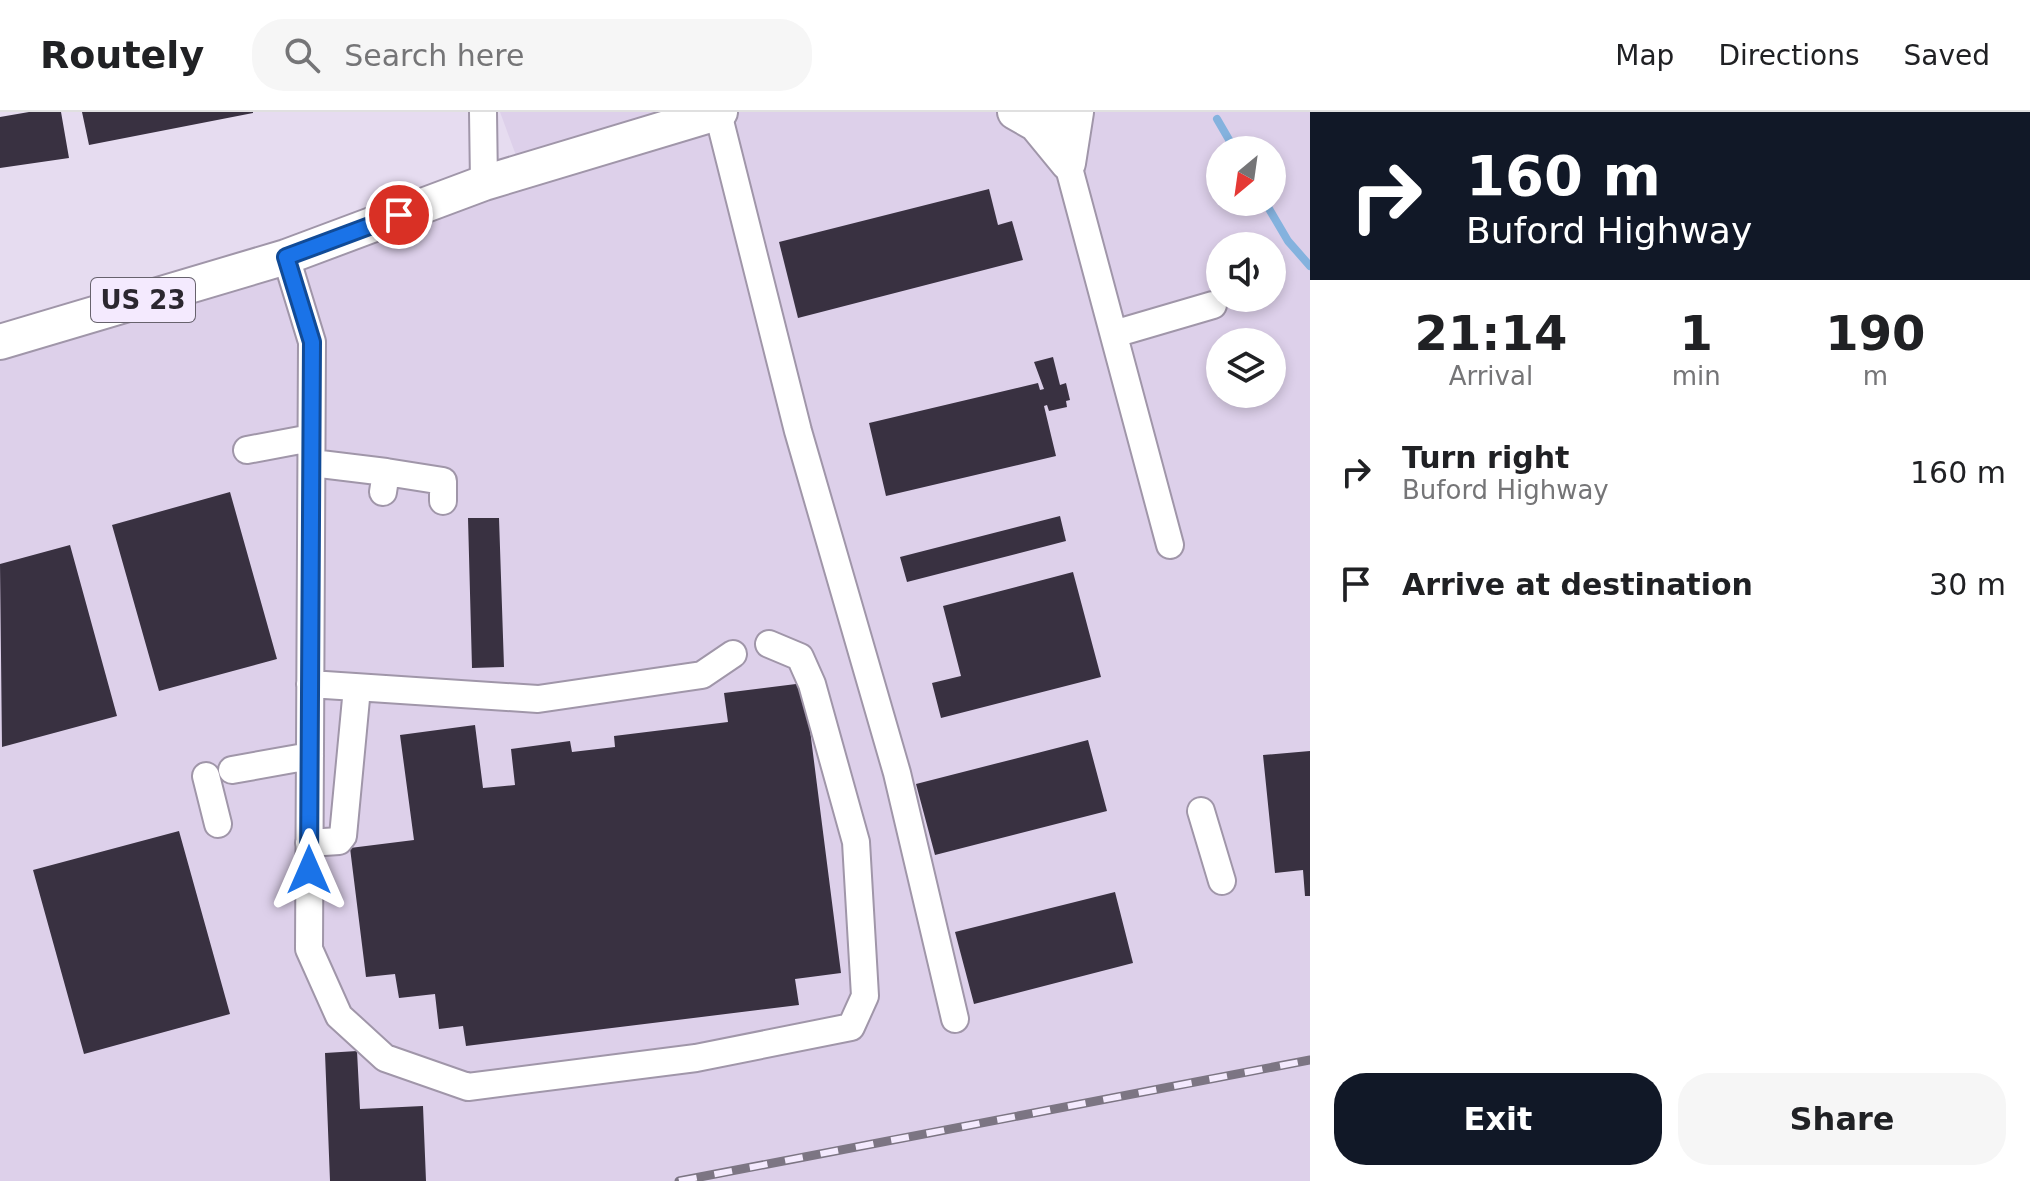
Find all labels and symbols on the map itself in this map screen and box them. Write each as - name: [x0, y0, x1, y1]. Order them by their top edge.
- north arrow: [1206, 136, 1286, 216]
- pin: [365, 181, 433, 249]
- road number: US 23: [91, 278, 195, 322]
- position arrow: [267, 828, 351, 912]

